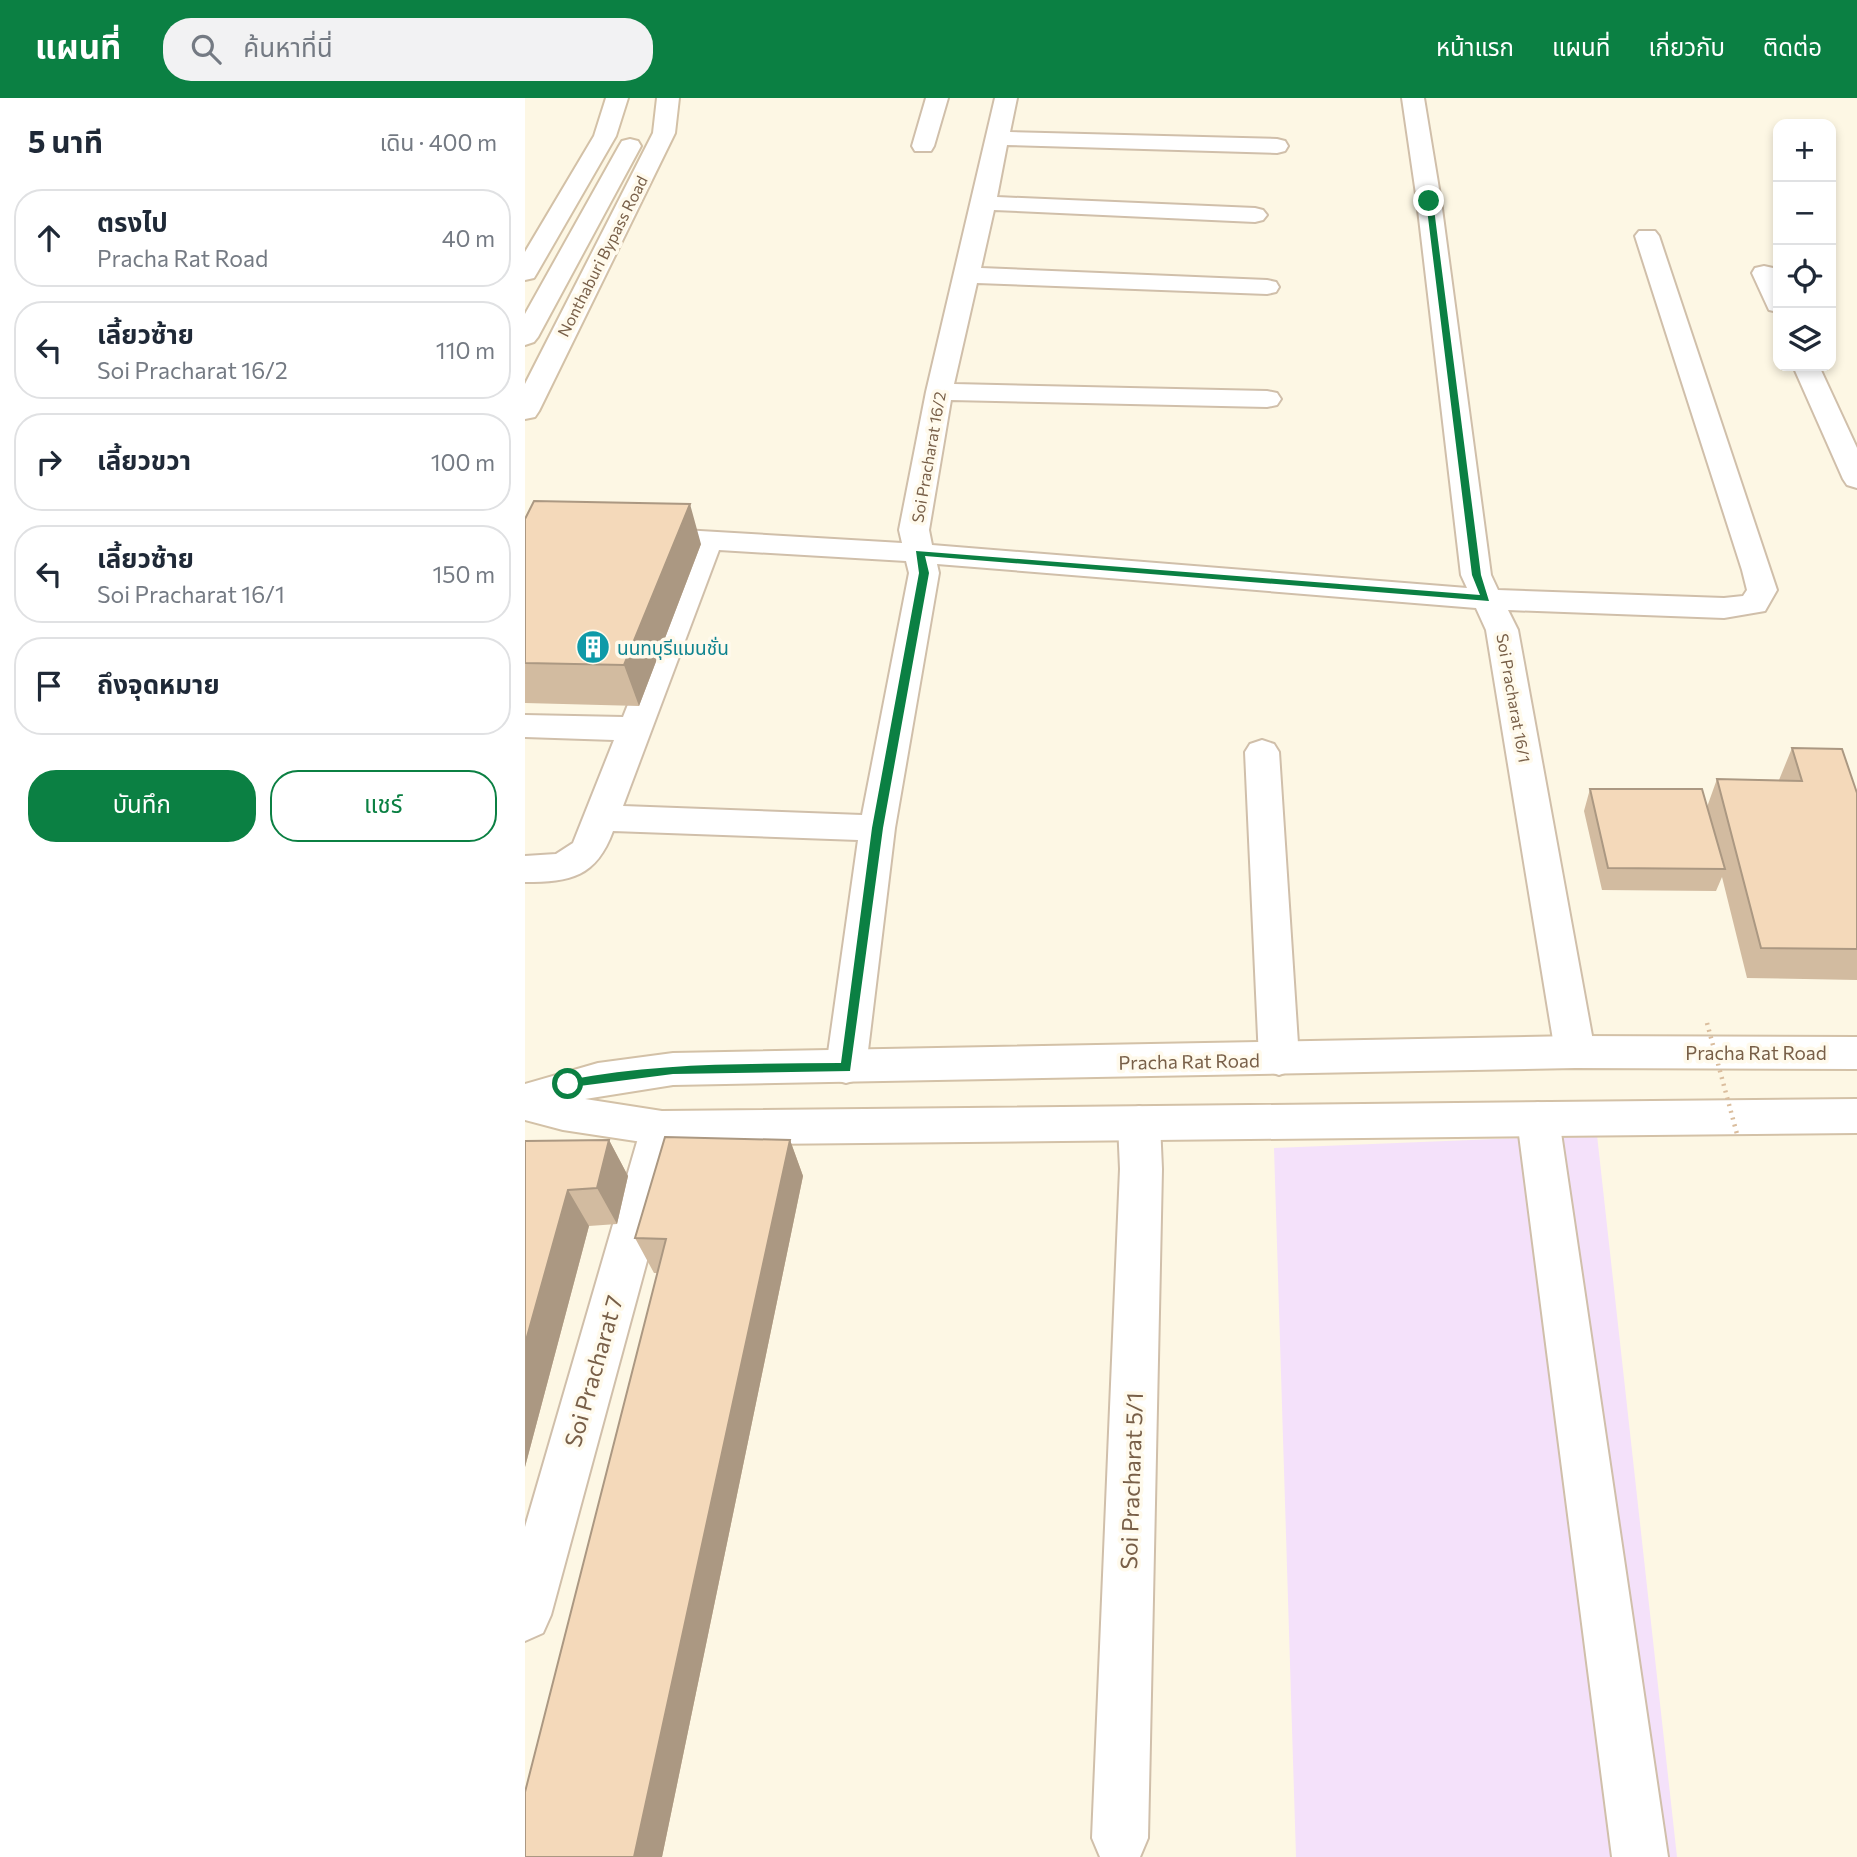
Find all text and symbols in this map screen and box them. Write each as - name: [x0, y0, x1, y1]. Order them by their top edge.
- search box: [163, 18, 653, 81]
- text: แผนที่: [35, 25, 121, 66]
- icon: search: [187, 30, 225, 68]
- text: ค้นหาที่นี่: [243, 31, 333, 62]
- text: หน้าแรก: [1436, 32, 1514, 61]
- text: แผนที่: [1552, 32, 1610, 61]
- text: เกี่ยวกับ: [1648, 32, 1725, 61]
- text: ติดต่อ: [1763, 32, 1822, 61]
- map controls: [1773, 119, 1836, 371]
- button: +: [1773, 119, 1836, 182]
- text: 5 นาที: [28, 122, 103, 159]
- text: เดิน · 400 m: [380, 128, 497, 156]
- street label: Nonthaburi Bypass Road: [553, 172, 651, 340]
- button: −: [1773, 182, 1836, 245]
- route end: [1413, 185, 1444, 216]
- text: ตรงไป: [97, 206, 168, 237]
- icon: ahead: [30, 219, 68, 257]
- text: 40 m: [442, 224, 495, 252]
- text: Pracha Rat Road: [97, 244, 268, 272]
- button: locate: [1773, 245, 1836, 308]
- button: layers: [1773, 308, 1836, 371]
- text: เลี้ยวซ้าย: [97, 318, 194, 349]
- icon: left: [30, 331, 68, 369]
- text: 110 m: [436, 336, 495, 364]
- text: Soi Pracharat 16/2: [97, 356, 288, 384]
- street label: Soi Pracharat 16/2: [907, 390, 949, 524]
- icon: right: [30, 443, 68, 481]
- text: เลี้ยวขวา: [97, 444, 191, 475]
- text: 100 m: [431, 448, 495, 476]
- text: เลี้ยวซ้าย: [97, 542, 194, 573]
- icon: left: [30, 555, 68, 593]
- text: 150 m: [432, 560, 495, 588]
- text: Soi Pracharat 16/1: [97, 580, 285, 608]
- building icon: นนทบุรีแมนชั่น: [574, 628, 612, 666]
- street label: Soi Pracharat 16/1: [1493, 632, 1535, 764]
- place label: นนทบุรีแมนชั่น: [617, 636, 729, 660]
- icon: arrive: [30, 667, 68, 705]
- text: ถึงจุดหมาย: [97, 668, 220, 699]
- button: บันทึก: [28, 770, 256, 842]
- button: แชร์: [270, 770, 497, 842]
- street label: Pracha Rat Road: [1685, 1041, 1827, 1064]
- street label: Pracha Rat Road: [1118, 1048, 1260, 1074]
- route start: [552, 1068, 583, 1099]
- street label: Soi Pracharat 7: [558, 1292, 628, 1450]
- street label: Soi Pracharat 5/1: [1114, 1392, 1148, 1570]

